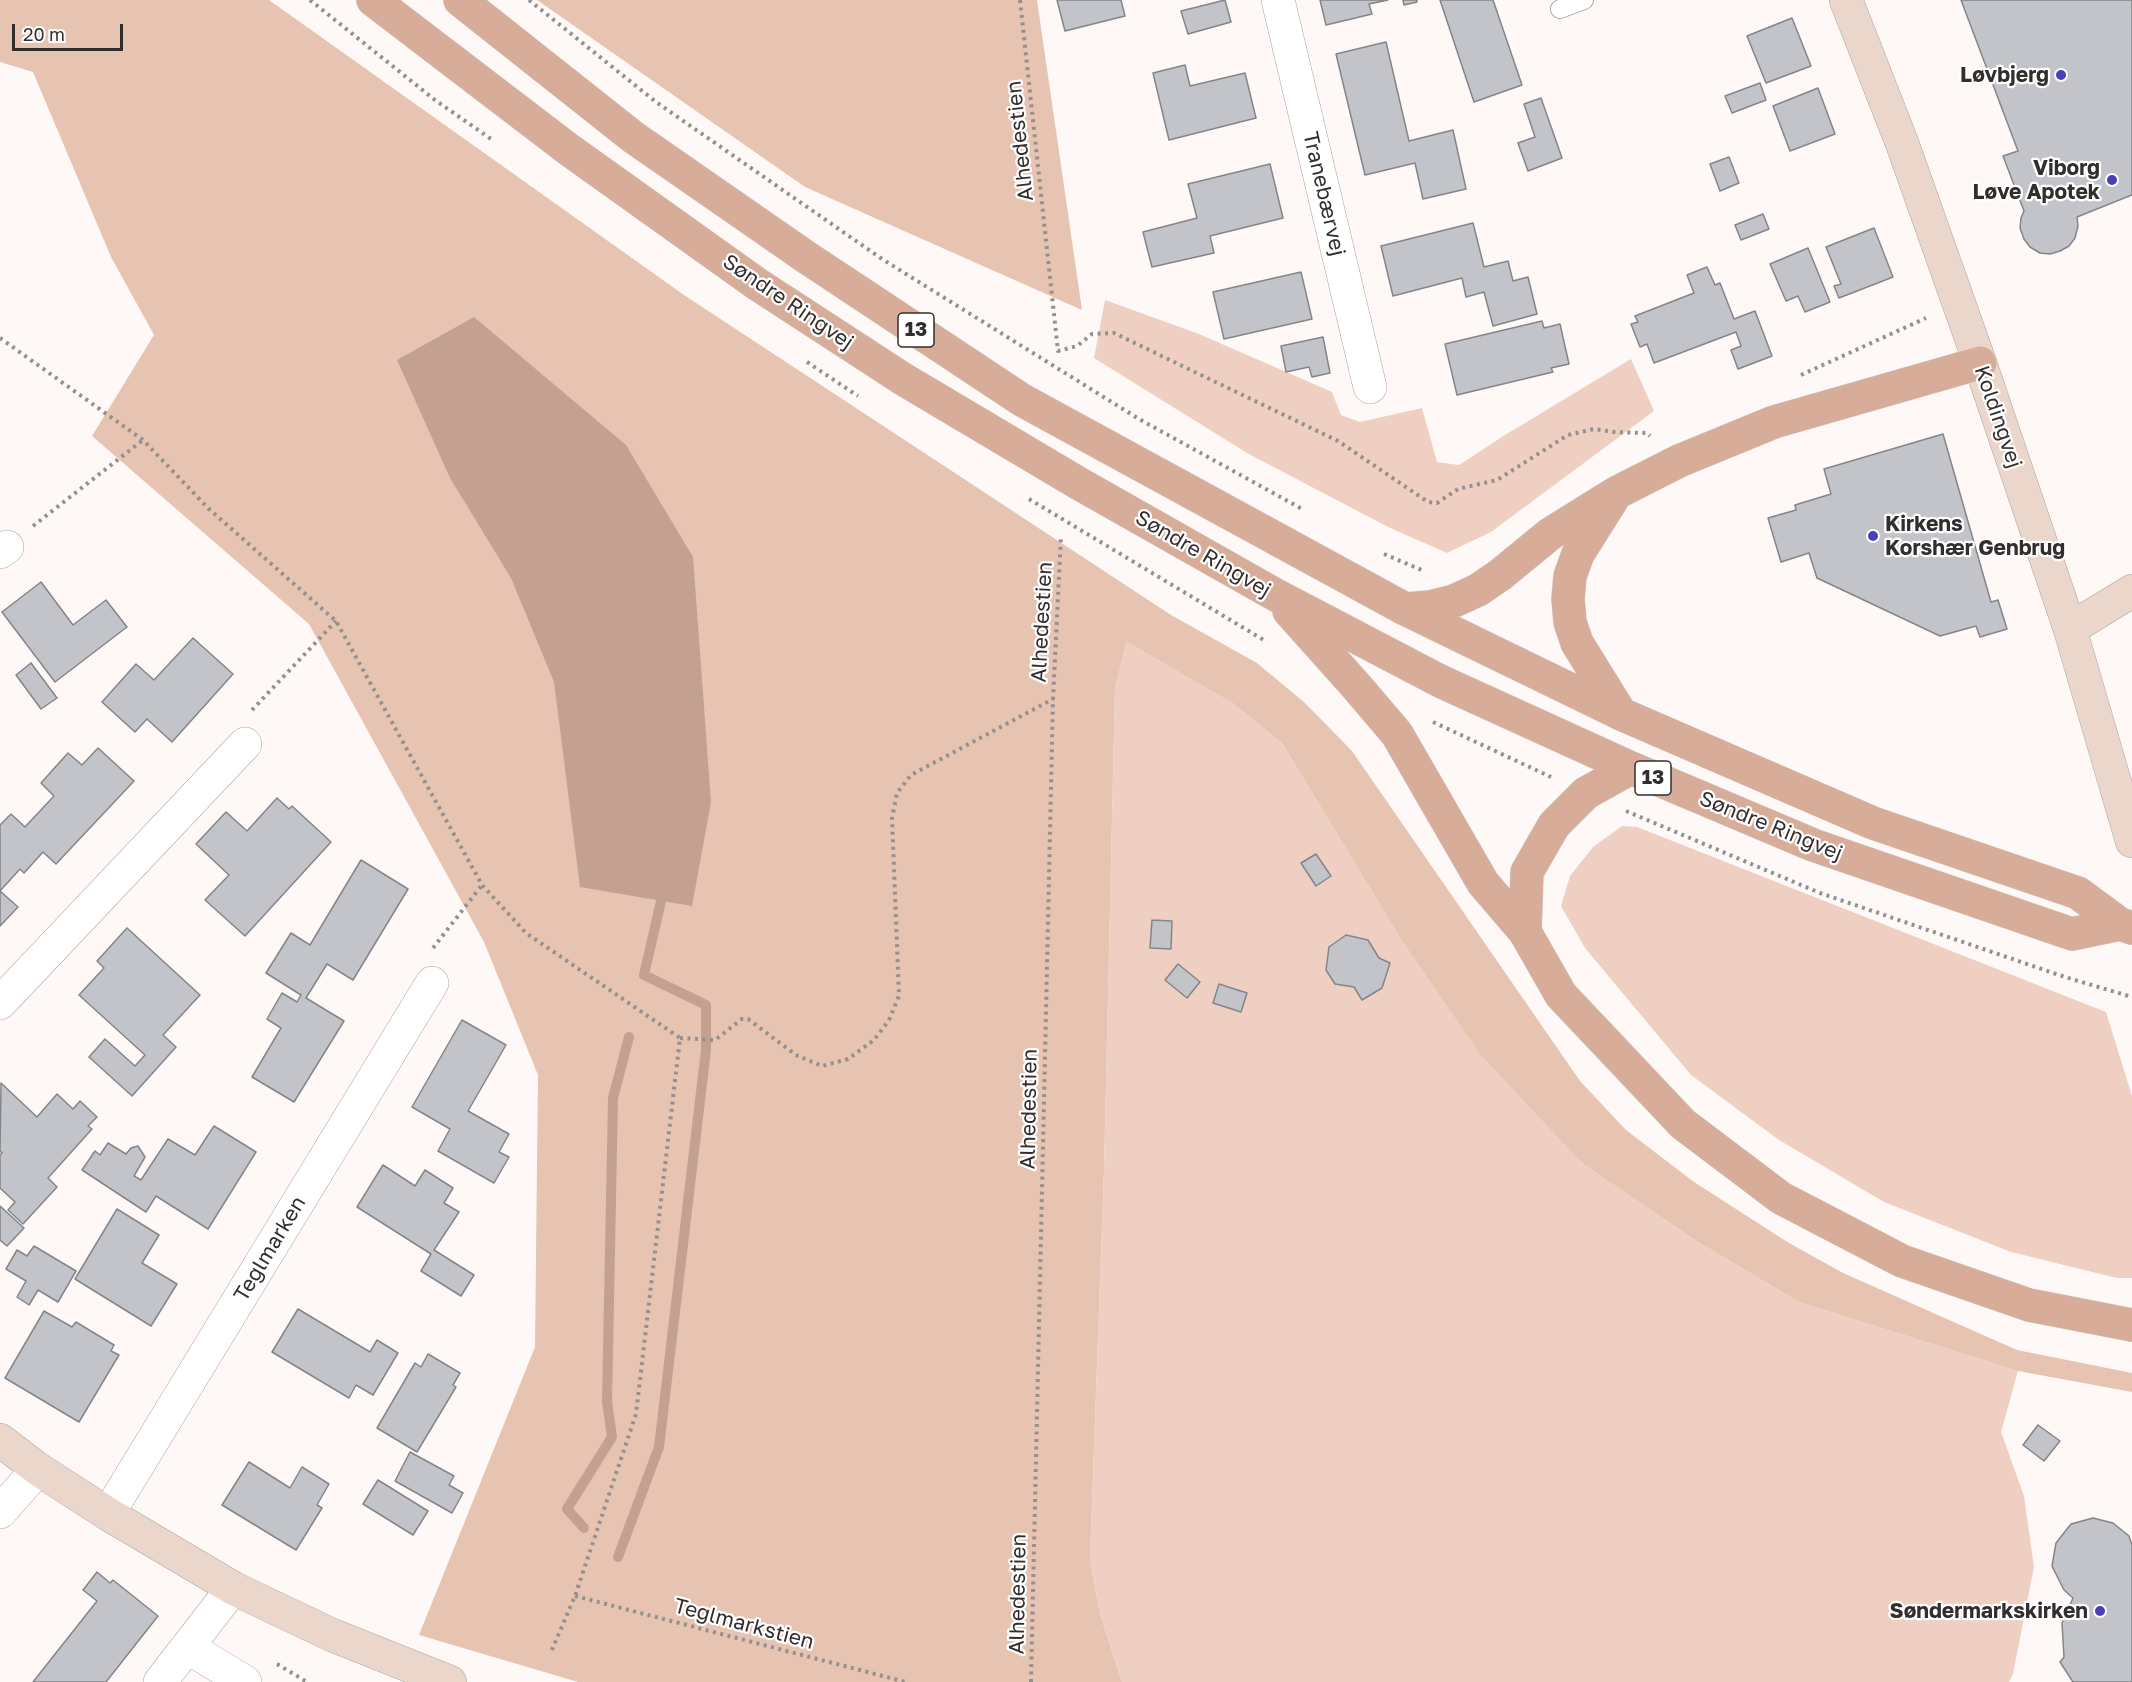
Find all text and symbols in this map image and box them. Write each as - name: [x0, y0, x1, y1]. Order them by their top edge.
- scale bar: [15, 12, 126, 50]
- text: 20 m: [23, 23, 65, 45]
- place label: Løvbjerg: [1960, 62, 2049, 88]
- marker: Løvbjerg: [2054, 68, 2068, 82]
- street label: Alhedestien: [1001, 80, 1039, 202]
- street label: Tranebærvej: [1297, 129, 1351, 259]
- place label: Viborg Løve Apotek: [1972, 155, 2100, 205]
- marker: Viborg Løve Apotek: [2105, 173, 2119, 187]
- street label: Søndre Ringvej: [718, 249, 858, 355]
- road number: 13: [898, 313, 934, 347]
- street label: Koldingvej: [1969, 362, 2027, 472]
- street label: Søndre Ringvej: [1131, 505, 1275, 603]
- place label: Kirkens Korshær Genbrug: [1885, 511, 2065, 561]
- marker: Kirkens Korshær Genbrug: [1866, 529, 1880, 543]
- street label: Alhedestien: [1026, 561, 1058, 683]
- road number: 13: [1635, 761, 1671, 795]
- street label: Søndre Ringvej: [1696, 786, 1846, 866]
- street label: Alhedestien: [1015, 1048, 1043, 1170]
- street label: Teglmarken: [229, 1192, 311, 1306]
- street label: Alhedestien: [1004, 1533, 1032, 1655]
- street label: Teglmarkstien: [671, 1593, 817, 1655]
- place label: Søndermarkskirken: [1890, 1598, 2088, 1624]
- marker: Søndermarkskirken: [2093, 1604, 2107, 1618]

